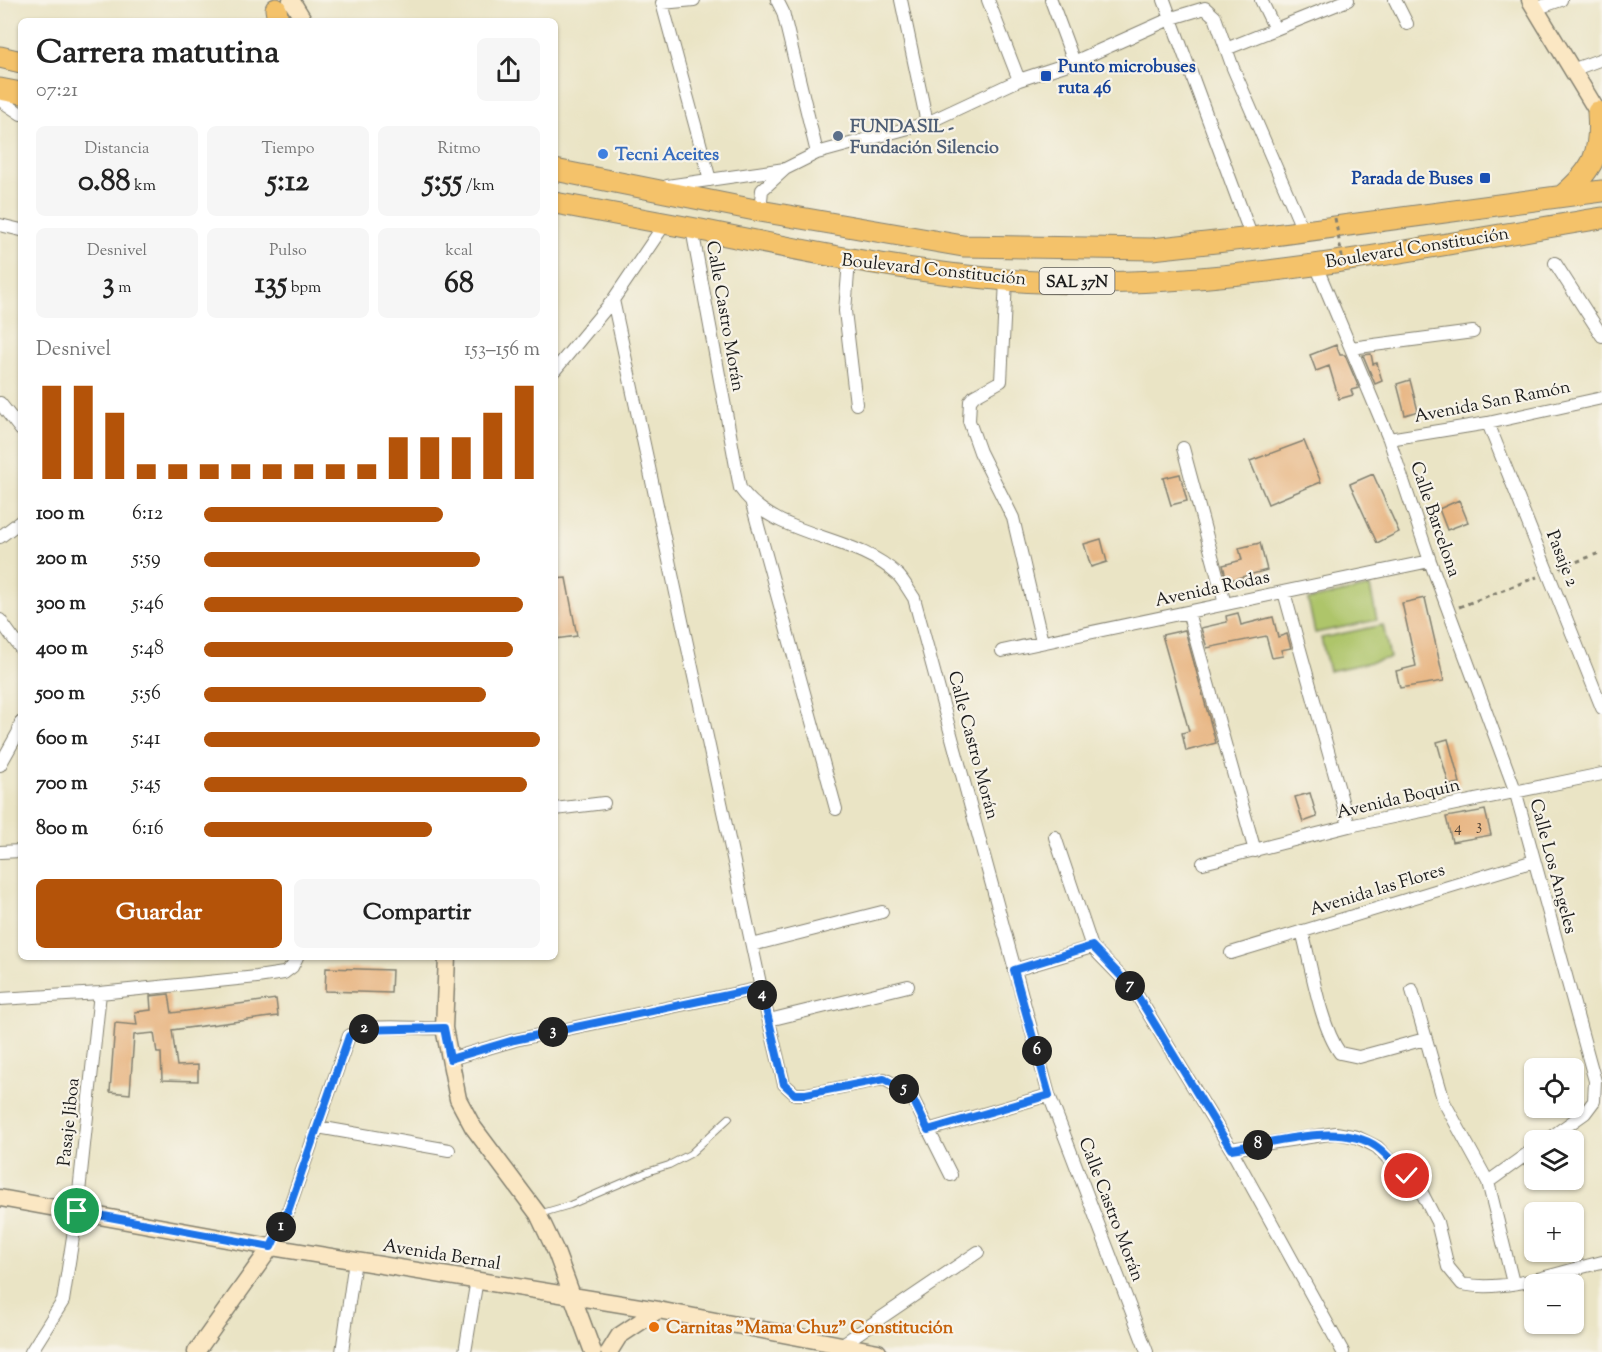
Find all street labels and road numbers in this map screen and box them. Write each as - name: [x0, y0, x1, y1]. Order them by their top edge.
- street label: Boulevard Constitución: [1324, 222, 1511, 276]
- street label: Calle Castro Morán: [698, 239, 750, 394]
- street label: Boulevard Constitución: [840, 248, 1028, 294]
- road number: SAL 37N: [1040, 268, 1114, 294]
- street label: Avenida San Ramón: [1412, 375, 1573, 431]
- street label: Calle Barcelona: [1402, 458, 1466, 581]
- street label: Pasaje 2: [1538, 527, 1584, 592]
- street label: Avenida Rodas: [1153, 565, 1272, 615]
- street label: Calle Castro Morán: [940, 668, 1004, 823]
- street label: Avenida Boquin: [1334, 773, 1463, 827]
- street label: Calle Los Angeles: [1522, 796, 1583, 937]
- street label: Avenida las Flores: [1307, 858, 1448, 924]
- street label: Pasaje Jiboa: [52, 1077, 88, 1168]
- street label: Calle Castro Morán: [1071, 1134, 1150, 1286]
- street label: Avenida Bernal: [381, 1234, 503, 1278]

